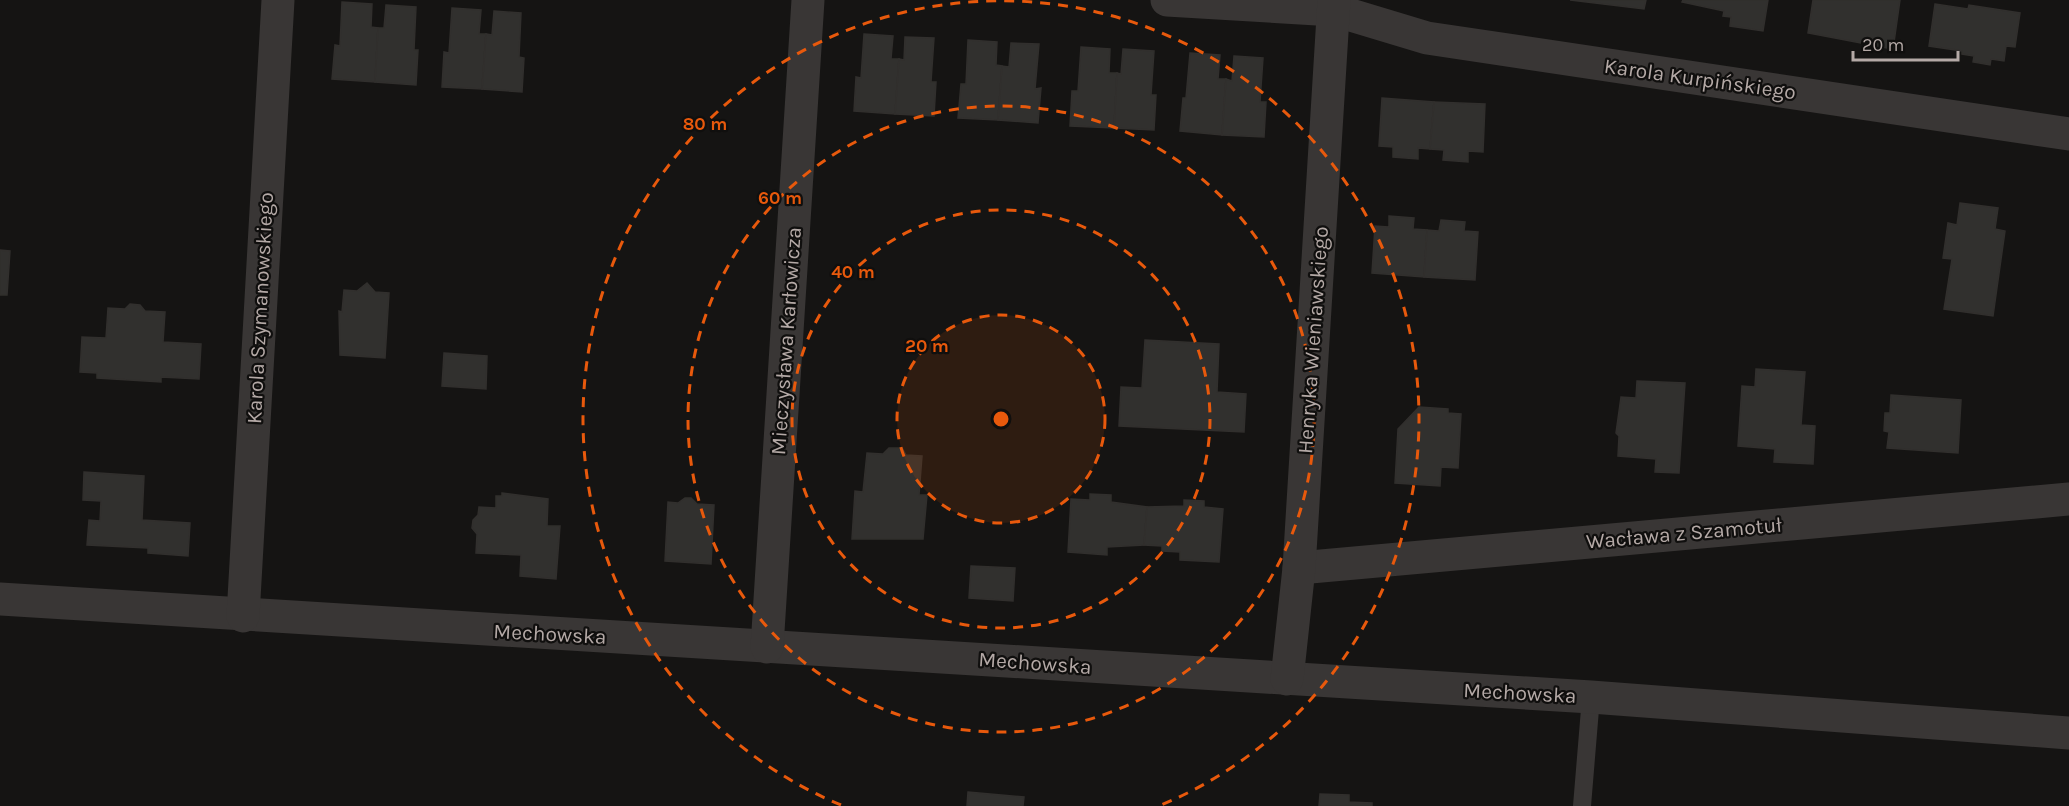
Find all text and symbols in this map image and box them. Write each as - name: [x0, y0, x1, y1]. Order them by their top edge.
- scale bar: [1853, 24, 1958, 62]
- text: 20 m: [1862, 34, 1904, 56]
- street label: Karola Kurpińskiego: [1603, 54, 1797, 104]
- text: 80 m: [683, 113, 727, 135]
- text: 60 m: [758, 187, 802, 209]
- street label: Karola Szymanowskiego: [242, 191, 278, 425]
- street label: Henryka Wieniawskiego: [1293, 225, 1333, 455]
- street label: Mieczysława Karłowicza: [766, 226, 806, 456]
- text: 40 m: [831, 261, 875, 283]
- text: 20 m: [905, 335, 949, 357]
- centre of rings: [991, 409, 1011, 429]
- street label: Wacława z Szamotuł: [1585, 512, 1783, 554]
- street label: Mechowska: [493, 619, 607, 649]
- street label: Mechowska: [978, 647, 1092, 679]
- street label: Mechowska: [1463, 678, 1577, 708]

